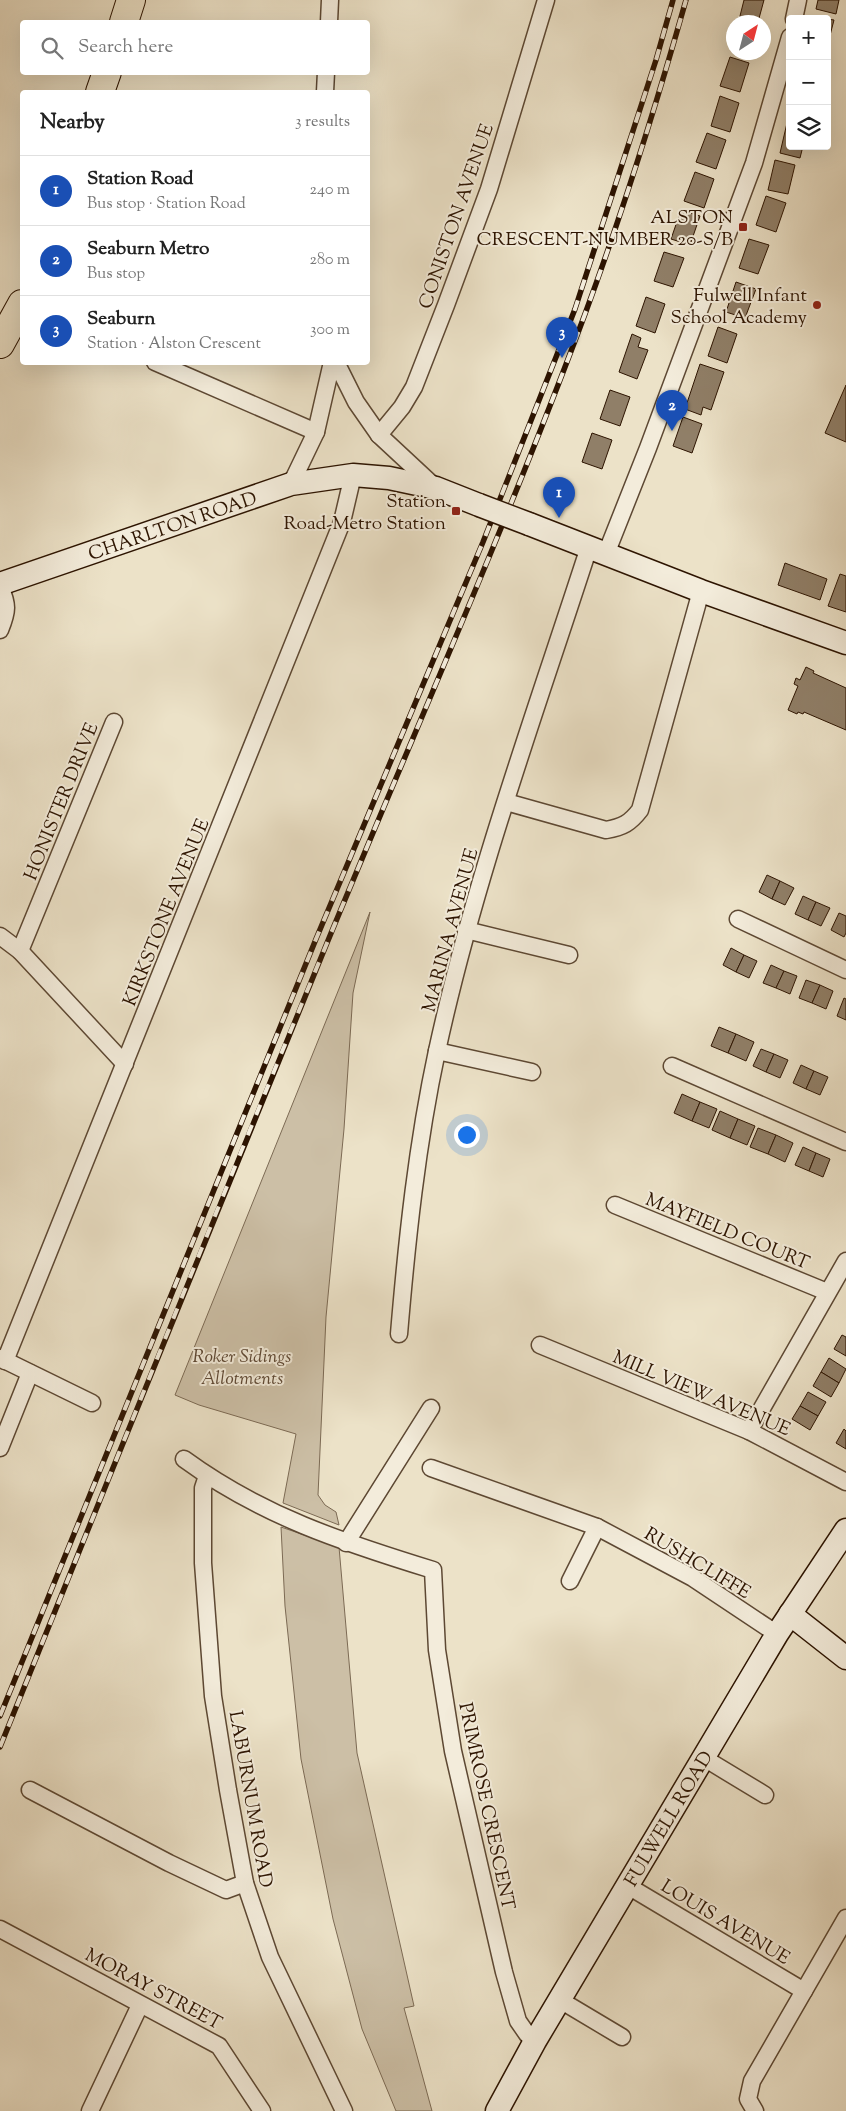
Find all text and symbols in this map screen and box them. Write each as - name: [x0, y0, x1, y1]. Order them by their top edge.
- north arrow: [726, 15, 771, 60]
- map controls: [786, 15, 831, 150]
- button: +: [786, 15, 831, 60]
- search box: [20, 20, 370, 75]
- icon: search: [38, 34, 66, 62]
- text: Search here: [78, 34, 173, 61]
- button: −: [786, 60, 831, 105]
- button: layers: [786, 105, 831, 150]
- text: Nearby: [40, 108, 105, 138]
- text: 3 results: [295, 111, 350, 134]
- street label: CONISTON AVENUE: [413, 120, 502, 313]
- text: Station Road: [87, 166, 194, 193]
- text: 1: [53, 179, 59, 202]
- text: 240 m: [309, 179, 350, 202]
- text: Bus stop · Station Road: [87, 193, 246, 216]
- place label: ALSTON CRESCENT-NUMBER 20-S/B: [476, 205, 733, 254]
- marker: ALSTON CRESCENT-NUMBER 20-S/B: [737, 221, 749, 233]
- text: Seaburn Metro: [87, 236, 209, 263]
- text: 2: [52, 249, 60, 272]
- text: 280 m: [309, 249, 350, 272]
- text: Bus stop: [87, 263, 145, 286]
- place label: Fulwell Infant School Academy: [671, 283, 808, 332]
- marker: Fulwell Infant School Academy: [811, 299, 823, 311]
- text: Seaburn: [87, 306, 155, 333]
- pin: 3: [546, 317, 578, 358]
- text: 3: [53, 319, 59, 342]
- text: 300 m: [310, 319, 350, 342]
- text: Station · Alston Crescent: [87, 333, 261, 356]
- pin: 2: [656, 390, 688, 431]
- pin: 1: [543, 477, 575, 518]
- street label: CHARLTON ROAD: [85, 486, 261, 569]
- place label: Station Road-Metro Station: [283, 489, 446, 538]
- marker: Station Road-Metro Station: [450, 505, 462, 517]
- street label: HONISTER DRIVE: [18, 719, 106, 885]
- street label: KIRKSTONE AVENUE: [117, 815, 218, 1011]
- street label: MARINA AVENUE: [417, 845, 486, 1016]
- your location: [454, 1122, 480, 1148]
- street label: MAYFIELD COURT: [641, 1187, 813, 1278]
- park label: Roker Sidings Allotments: [193, 1344, 291, 1393]
- street label: MILL VIEW AVENUE: [608, 1345, 794, 1444]
- street label: RUSHCLIFFE: [638, 1522, 756, 1607]
- street label: PRIMROSE CRESCENT: [450, 1700, 521, 1913]
- street label: LABURNUM ROAD: [221, 1709, 278, 1890]
- street label: FULWELL ROAD: [619, 1746, 721, 1892]
- street label: LOUIS AVENUE: [655, 1874, 795, 1973]
- street label: MORAY STREET: [79, 1943, 226, 2038]

